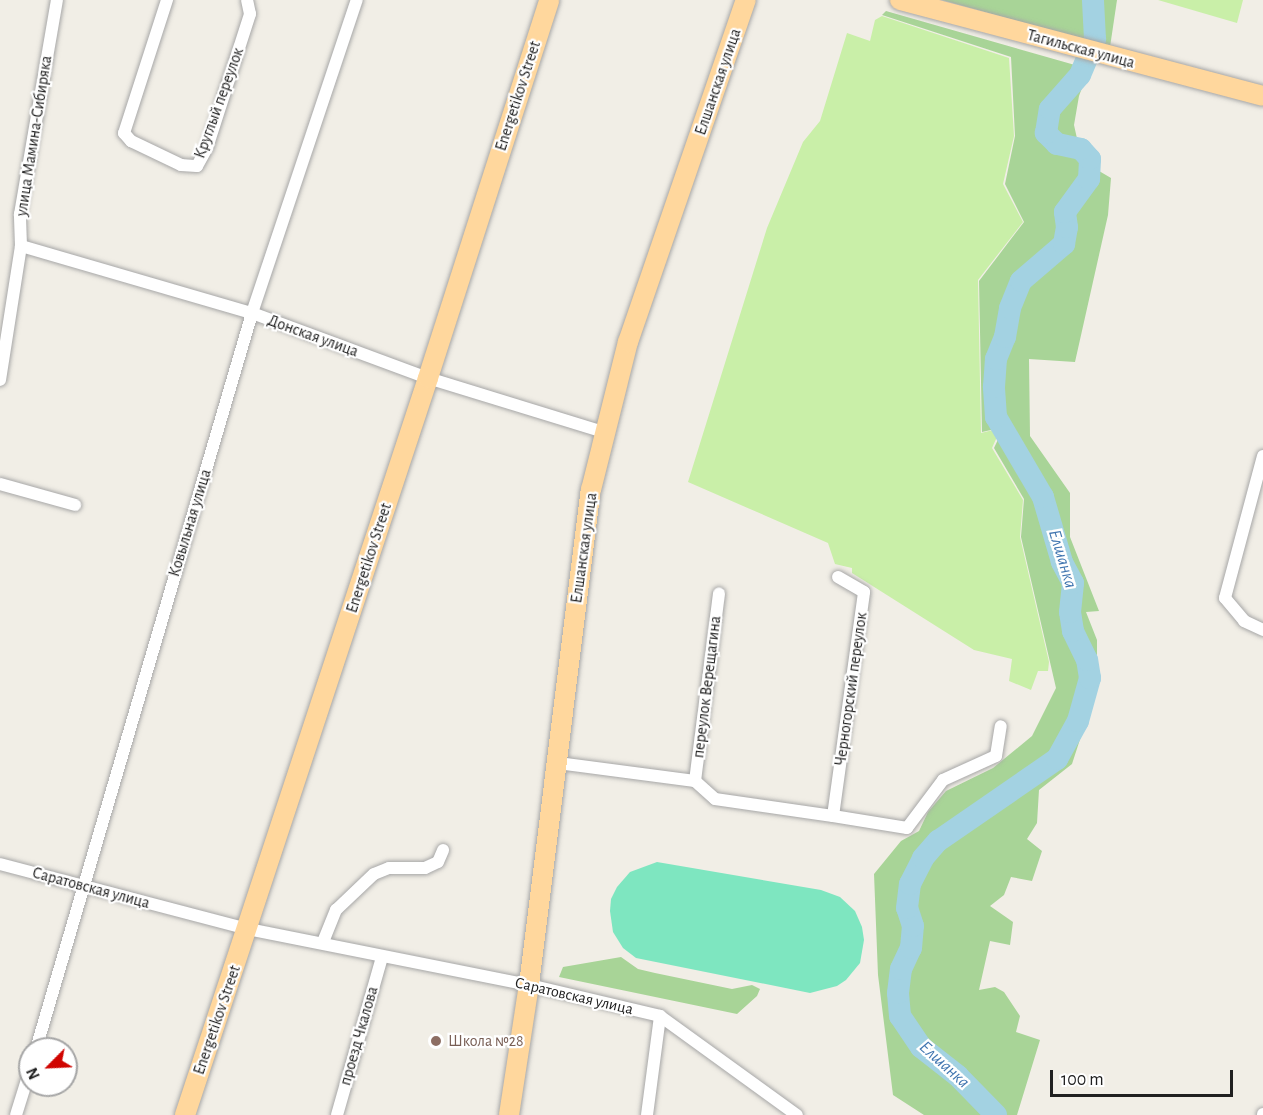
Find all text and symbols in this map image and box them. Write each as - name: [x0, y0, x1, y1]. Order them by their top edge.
- street label: Тагильская улица: [1025, 25, 1137, 73]
- street label: Елшанская улица: [691, 26, 745, 138]
- street label: Energetikov Street: [491, 39, 545, 153]
- street label: Круглый переулок: [190, 45, 248, 161]
- street label: улица Мамина-Сибиряка: [12, 54, 56, 218]
- street label: Донская улица: [265, 311, 361, 361]
- street label: Ковыльная улица: [165, 467, 215, 579]
- street label: Елшанская улица: [567, 491, 601, 605]
- street label: Energetikov Street: [342, 501, 396, 615]
- water label: Елшанка: [1043, 527, 1081, 591]
- street label: Черногорский переулок: [831, 611, 871, 767]
- street label: переулок Верещагина: [689, 615, 725, 759]
- street label: Саратовская улица: [30, 863, 152, 913]
- street label: Energetikov Street: [189, 963, 245, 1077]
- street label: Саратовская улица: [513, 973, 635, 1019]
- street label: проезд Чкалова: [336, 984, 382, 1088]
- place label: Школа №28: [448, 1031, 524, 1051]
- marker: Школа №28: [429, 1034, 443, 1048]
- north arrow: [18, 1037, 78, 1097]
- water label: Елшанка: [914, 1037, 974, 1093]
- scale bar: [1053, 1058, 1236, 1096]
- text: N: [24, 1065, 43, 1082]
- text: 100 m: [1061, 1071, 1104, 1089]

